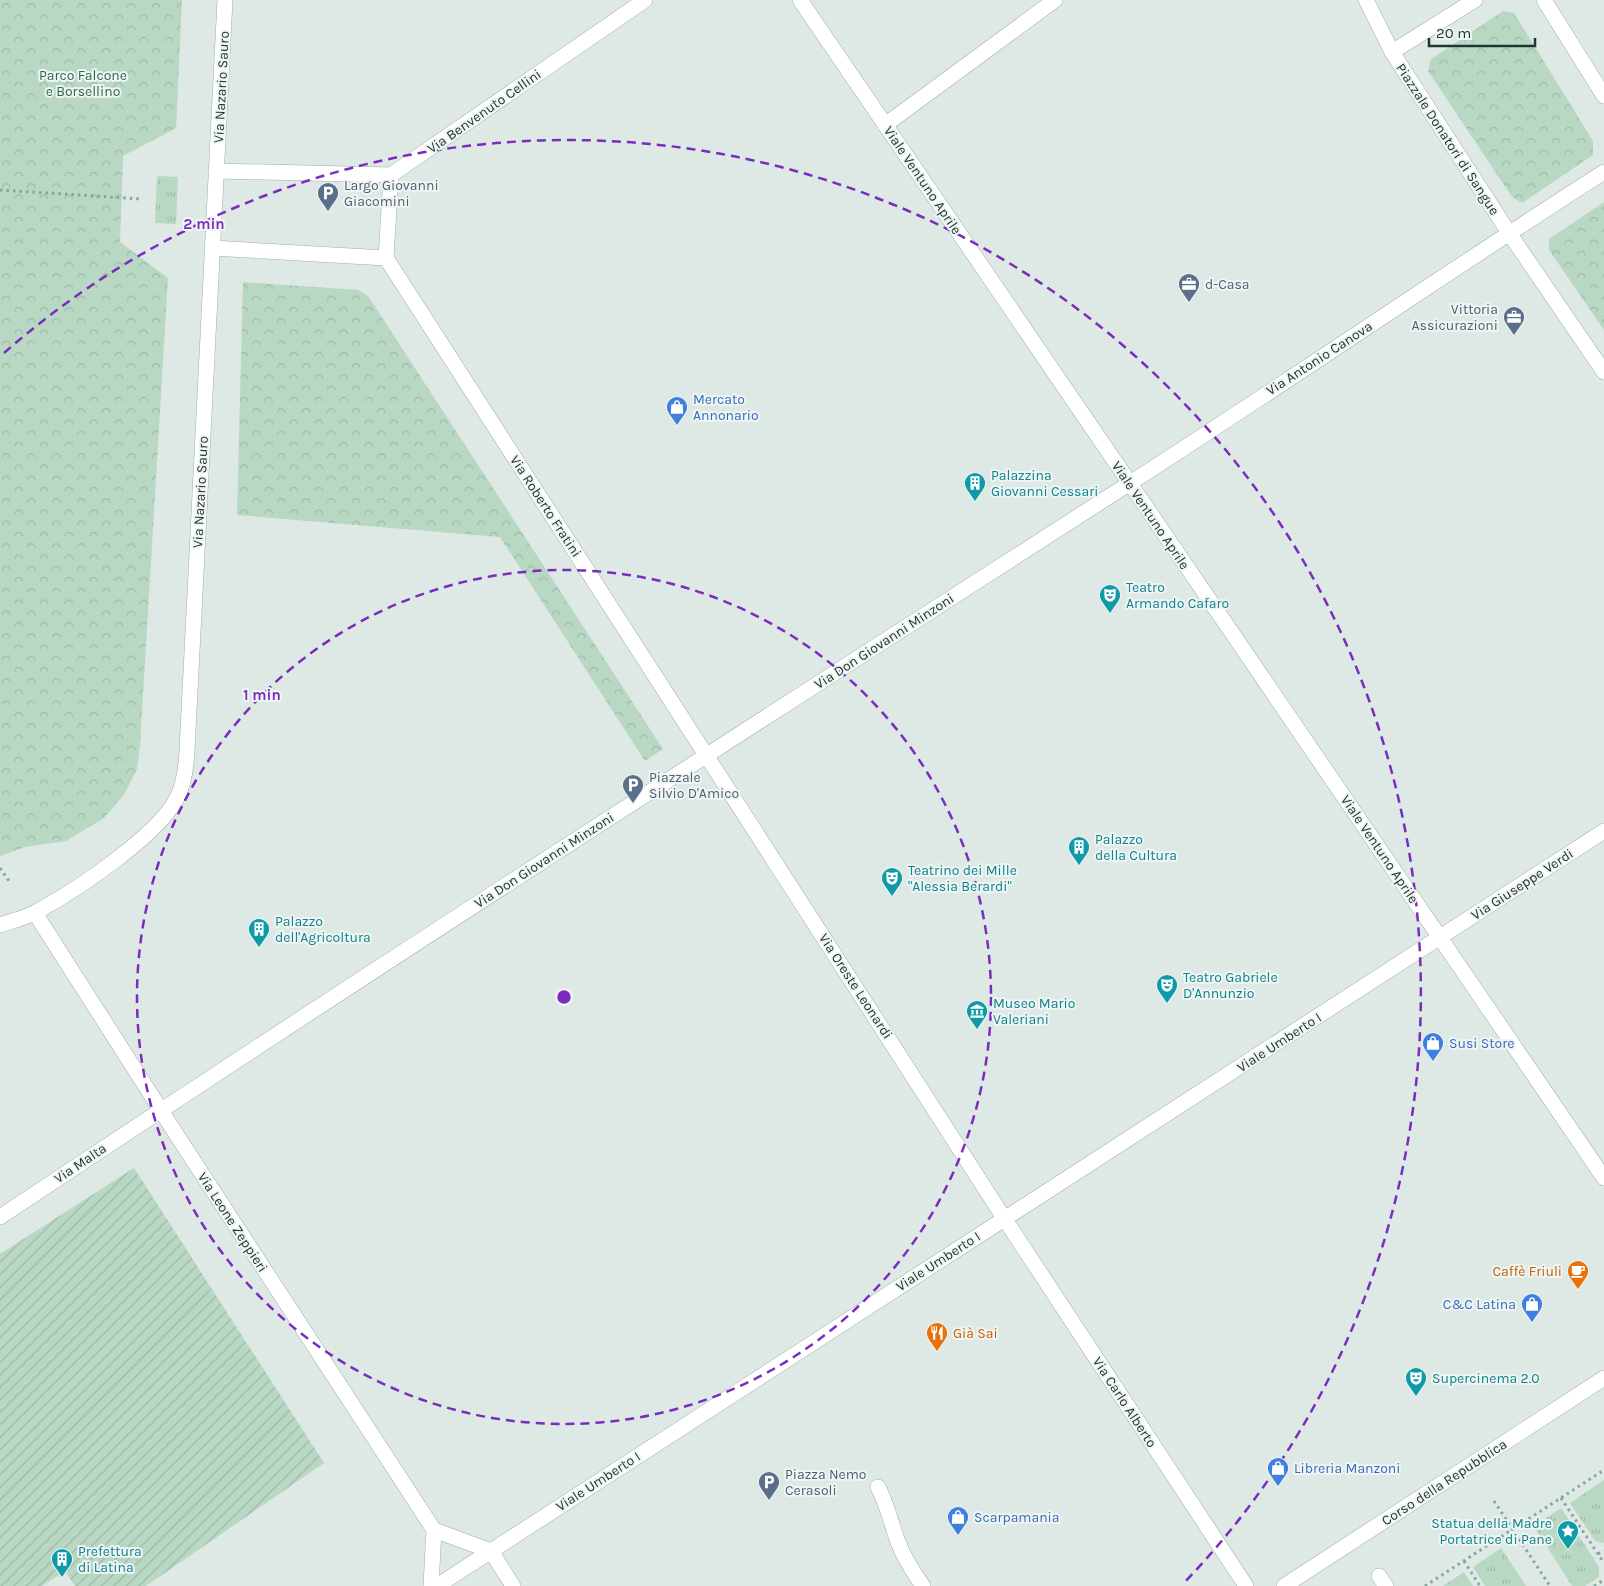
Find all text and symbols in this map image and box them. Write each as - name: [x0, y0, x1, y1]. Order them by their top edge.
- scale bar: [1429, 15, 1535, 47]
- text: 20 m: [1436, 24, 1471, 42]
- street label: Via Nazario Sauro: [210, 31, 233, 144]
- street label: Piazzale Donatori di Sangue: [1392, 60, 1503, 218]
- street label: Via Benvenuto Cellini: [424, 66, 545, 157]
- park label: Parco Falcone e Borsellino: [39, 67, 127, 100]
- street label: Viale Ventuno Aprile: [880, 123, 965, 238]
- place label: Largo Giovanni Giacomini: [344, 177, 439, 210]
- parking icon: Largo Giovanni Giacomini: [316, 181, 340, 212]
- text: 2 min: [183, 215, 225, 233]
- office icon: d-Casa: [1177, 272, 1201, 303]
- place label: d-Casa: [1205, 276, 1250, 293]
- place label: Vittoria Assicurazioni: [1412, 301, 1498, 334]
- office icon: Vittoria Assicurazioni: [1502, 305, 1526, 336]
- street label: Via Antonio Canova: [1263, 318, 1376, 399]
- place label: Mercato Annonario: [693, 391, 759, 424]
- shop icon: Mercato Annonario: [665, 395, 689, 426]
- street label: Via Nazario Sauro: [189, 436, 212, 549]
- street label: Via Roberto Fratini: [506, 452, 585, 560]
- street label: Viale Ventuno Aprile: [1108, 458, 1193, 573]
- place label: Palazzina Giovanni Cessari: [991, 467, 1098, 500]
- building icon: Palazzina Giovanni Cessari: [963, 471, 987, 502]
- place label: Teatro Armando Cafaro: [1126, 579, 1229, 612]
- theatre icon: Teatro Armando Cafaro: [1098, 583, 1122, 614]
- street label: Via Don Giovanni Minzoni: [811, 590, 957, 693]
- text: 1 min: [243, 686, 281, 704]
- place label: Piazzale Silvio D'Amico: [649, 769, 739, 802]
- parking icon: Piazzale Silvio D'Amico: [621, 773, 645, 804]
- street label: Viale Ventuno Aprile: [1337, 792, 1422, 907]
- street label: Via Don Giovanni Minzoni: [471, 809, 617, 912]
- place label: Palazzo della Cultura: [1095, 831, 1177, 864]
- building icon: Palazzo della Cultura: [1067, 835, 1091, 866]
- street label: Via Giuseppe Verdi: [1468, 845, 1577, 924]
- place label: Teatrino dei Mille "Alessia Berardi": [908, 862, 1017, 895]
- theatre icon: Teatrino dei Mille "Alessia Berardi": [880, 866, 904, 897]
- place label: Palazzo dell'Agricoltura: [275, 913, 371, 946]
- building icon: Palazzo dell'Agricoltura: [247, 917, 271, 948]
- street label: Via Oreste Leonardi: [815, 930, 896, 1042]
- place label: Teatro Gabriele D'Annunzio: [1183, 969, 1278, 1002]
- theatre icon: Teatro Gabriele D'Annunzio: [1155, 973, 1179, 1004]
- centre of rings: [555, 988, 573, 1006]
- place label: Museo Mario Valeriani: [993, 995, 1075, 1028]
- museum icon: Museo Mario Valeriani: [965, 999, 989, 1030]
- street label: Viale Umberto I: [1234, 1009, 1325, 1076]
- shop icon: Susi Store: [1421, 1031, 1445, 1062]
- place label: Susi Store: [1449, 1035, 1514, 1052]
- street label: Via Malta: [51, 1140, 110, 1187]
- street label: Via Leone Zeppieri: [194, 1169, 271, 1275]
- street label: Viale Umberto I: [893, 1228, 984, 1295]
- cafe icon: Caffè Friuli: [1566, 1259, 1590, 1290]
- place label: Caffè Friuli: [1492, 1263, 1562, 1280]
- shop icon: C&C Latina: [1520, 1292, 1544, 1323]
- place label: C&C Latina: [1443, 1296, 1516, 1313]
- restaurant icon: Già Sai: [925, 1321, 949, 1352]
- place label: Già Sai: [953, 1325, 998, 1342]
- street label: Via Carlo Alberto: [1089, 1354, 1160, 1451]
- theatre icon: Supercinema 2.0: [1404, 1366, 1428, 1397]
- place label: Supercinema 2.0: [1432, 1370, 1539, 1387]
- street label: Corso della Repubblica: [1378, 1436, 1510, 1529]
- street label: Viale Umberto I: [553, 1448, 644, 1515]
- shop icon: Libreria Manzoni: [1266, 1456, 1290, 1487]
- place label: Libreria Manzoni: [1294, 1460, 1400, 1477]
- place label: Piazza Nemo Cerasoli: [785, 1466, 866, 1499]
- parking icon: Piazza Nemo Cerasoli: [757, 1470, 781, 1501]
- shop icon: Scarpamania: [946, 1505, 970, 1536]
- place label: Scarpamania: [974, 1509, 1059, 1526]
- place label: Statua della Madre Portatrice di Pane: [1431, 1515, 1552, 1548]
- place icon: Statua della Madre Portatrice di Pane: [1556, 1519, 1580, 1550]
- place label: Prefettura di Latina: [78, 1543, 142, 1576]
- building icon: Prefettura di Latina: [50, 1547, 74, 1578]

